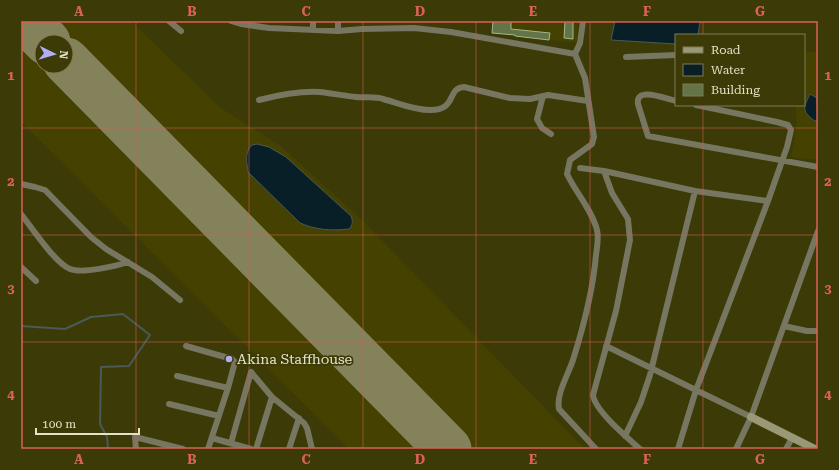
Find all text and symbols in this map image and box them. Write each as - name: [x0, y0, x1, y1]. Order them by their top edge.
- text: A: [74, 4, 84, 19]
- text: B: [187, 4, 197, 19]
- text: C: [301, 4, 311, 19]
- text: D: [415, 4, 425, 19]
- text: E: [529, 4, 537, 19]
- text: F: [643, 4, 651, 19]
- text: G: [755, 4, 765, 19]
- north arrow: [34, 34, 74, 74]
- legend: [675, 34, 805, 106]
- text: Road: [711, 43, 741, 57]
- text: N: [57, 50, 70, 60]
- text: Water: [711, 63, 745, 77]
- text: 1: [7, 68, 15, 83]
- text: 1: [824, 68, 832, 83]
- text: Building: [711, 83, 760, 97]
- text: 2: [7, 174, 15, 189]
- text: 2: [824, 174, 832, 189]
- text: 3: [7, 281, 15, 296]
- text: 3: [824, 281, 832, 296]
- place label: Akina Staffhouse: [237, 351, 353, 367]
- marker: Akina Staffhouse: [224, 354, 234, 364]
- text: 4: [7, 387, 15, 402]
- text: 4: [824, 387, 832, 402]
- scale bar: [36, 410, 139, 436]
- text: 100 m: [42, 417, 76, 431]
- text: A: [74, 452, 84, 467]
- text: B: [187, 452, 197, 467]
- text: C: [301, 452, 311, 467]
- text: D: [415, 452, 425, 467]
- text: E: [529, 452, 537, 467]
- text: F: [643, 452, 651, 467]
- text: G: [755, 452, 765, 467]

